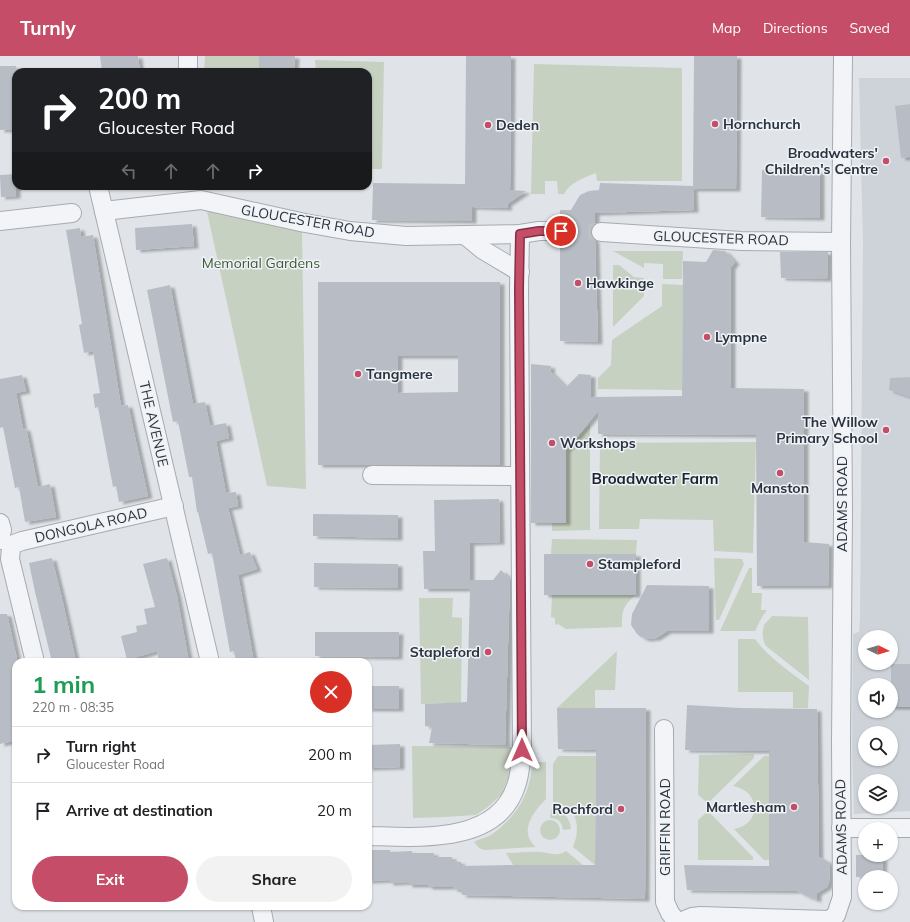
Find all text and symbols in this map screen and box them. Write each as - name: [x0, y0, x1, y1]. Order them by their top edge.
- text: Turnly: [20, 16, 76, 40]
- text: Map: [712, 19, 741, 37]
- text: Directions: [763, 19, 828, 37]
- text: Saved: [850, 19, 890, 37]
- text: 200 m: [98, 81, 181, 116]
- icon: right: [32, 84, 84, 136]
- place label: Hornchurch: [723, 115, 801, 133]
- text: Gloucester Road: [98, 116, 235, 139]
- place label: Deden: [496, 116, 539, 134]
- marker: Hornchurch: [710, 119, 720, 129]
- marker: Deden: [483, 120, 493, 130]
- place label: Broadwaters' Children's Centre: [765, 144, 878, 178]
- marker: Broadwaters' Children's Centre: [881, 156, 891, 166]
- icon: left: [118, 160, 140, 182]
- icon: ahead: [160, 160, 182, 182]
- icon: ahead: [202, 160, 224, 182]
- icon: right: [244, 160, 266, 182]
- street label: GLOUCESTER ROAD: [240, 200, 376, 242]
- pin: [544, 214, 578, 248]
- icon: arrive: [550, 220, 572, 242]
- street label: GLOUCESTER ROAD: [653, 227, 789, 249]
- park label: Memorial Gardens: [202, 254, 320, 272]
- place label: Hawkinge: [586, 274, 654, 292]
- marker: Hawkinge: [573, 278, 583, 288]
- place label: Lympne: [715, 328, 768, 346]
- marker: Lympne: [702, 332, 712, 342]
- place label: Tangmere: [366, 365, 433, 383]
- marker: Tangmere: [353, 369, 363, 379]
- street label: THE AVENUE: [135, 379, 173, 469]
- place label: The Willow Primary School: [776, 413, 879, 447]
- marker: The Willow Primary School: [881, 425, 891, 435]
- place label: Workshops: [560, 434, 636, 452]
- marker: Workshops: [547, 438, 557, 448]
- street label: ADAMS ROAD: [833, 456, 851, 552]
- marker: Manston: [775, 468, 785, 478]
- district label: Broadwater Farm: [592, 469, 718, 488]
- place label: Manston: [751, 479, 809, 497]
- street label: DONGOLA ROAD: [33, 503, 149, 547]
- place label: Stampleford: [598, 555, 681, 573]
- marker: Stampleford: [585, 559, 595, 569]
- north arrow: [858, 630, 898, 670]
- map controls: [858, 630, 898, 910]
- place label: Stapleford: [410, 643, 480, 661]
- marker: Stapleford: [483, 647, 493, 657]
- text: 1 min: [32, 669, 95, 699]
- button: close: [310, 671, 352, 713]
- button: sound: [858, 678, 898, 718]
- text: 220 m · 08:35: [32, 699, 114, 715]
- button: search: [858, 726, 898, 766]
- position arrow: [501, 729, 543, 771]
- text: Turn right: [66, 737, 136, 756]
- icon: right: [32, 744, 54, 766]
- text: 200 m: [308, 745, 352, 764]
- text: Gloucester Road: [66, 756, 165, 772]
- button: layers: [858, 774, 898, 814]
- street label: GRIFFIN ROAD: [656, 778, 674, 876]
- street label: ADAMS ROAD: [831, 779, 851, 875]
- place label: Martlesham: [706, 798, 786, 816]
- icon: arrive: [32, 800, 54, 822]
- place label: Rochford: [552, 800, 613, 818]
- text: Arrive at destination: [66, 801, 213, 820]
- text: 20 m: [317, 801, 352, 820]
- marker: Martlesham: [789, 802, 799, 812]
- marker: Rochford: [616, 804, 626, 814]
- button: +: [858, 822, 898, 862]
- button: Exit: [32, 856, 188, 902]
- button: Share: [196, 856, 352, 902]
- button: −: [858, 870, 898, 910]

